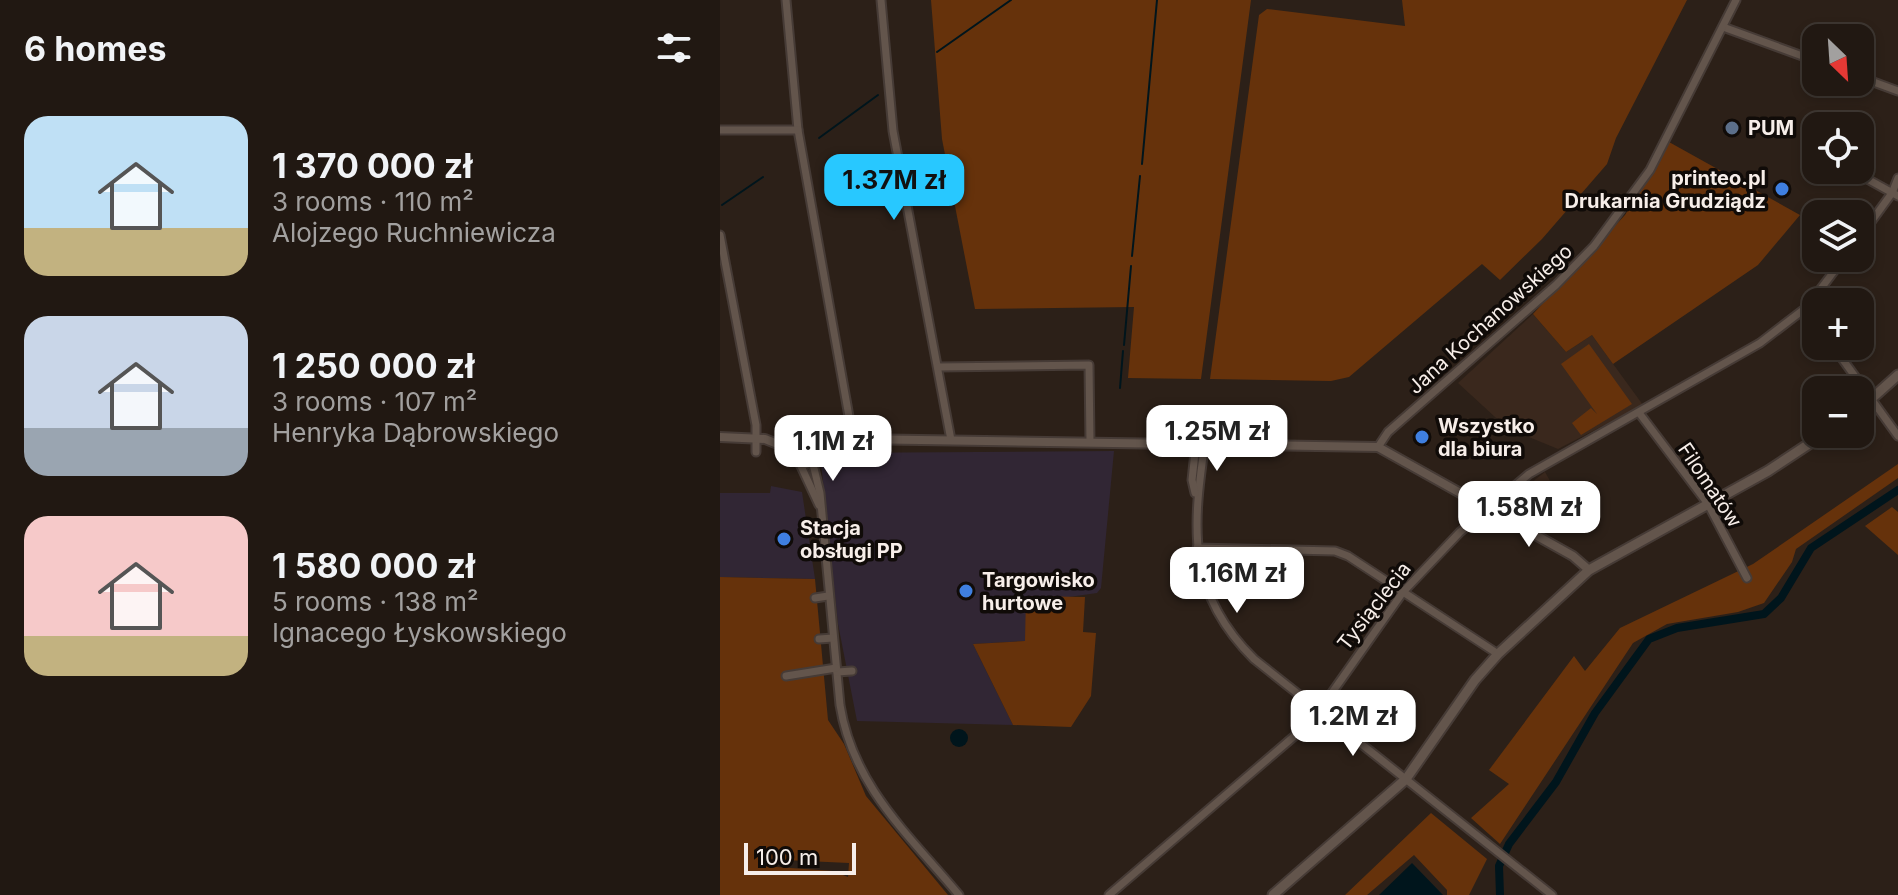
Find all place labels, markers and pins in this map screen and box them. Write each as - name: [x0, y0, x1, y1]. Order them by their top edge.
- place label: PUM: [1748, 116, 1794, 140]
- marker: PUM: [1723, 119, 1741, 137]
- pin: 1.37M zł: [811, 154, 977, 222]
- place label: printeo.pl Drukarnia Grudziądz: [1564, 166, 1766, 213]
- marker: printeo.pl Drukarnia Grudziądz: [1773, 180, 1791, 198]
- pin: 1.25M zł: [1134, 405, 1300, 473]
- place label: Wszystko dla biura: [1438, 414, 1535, 461]
- pin: 1.1M zł: [759, 415, 907, 483]
- marker: Wszystko dla biura: [1413, 428, 1431, 446]
- pin: 1.58M zł: [1446, 481, 1612, 549]
- place label: Stacja obsługi PP: [800, 516, 903, 563]
- marker: Stacja obsługi PP: [775, 530, 793, 548]
- pin: 1.16M zł: [1154, 547, 1320, 615]
- place label: Targowisko hurtowe: [982, 568, 1095, 615]
- marker: Targowisko hurtowe: [957, 582, 975, 600]
- pin: 1.2M zł: [1279, 690, 1427, 758]

